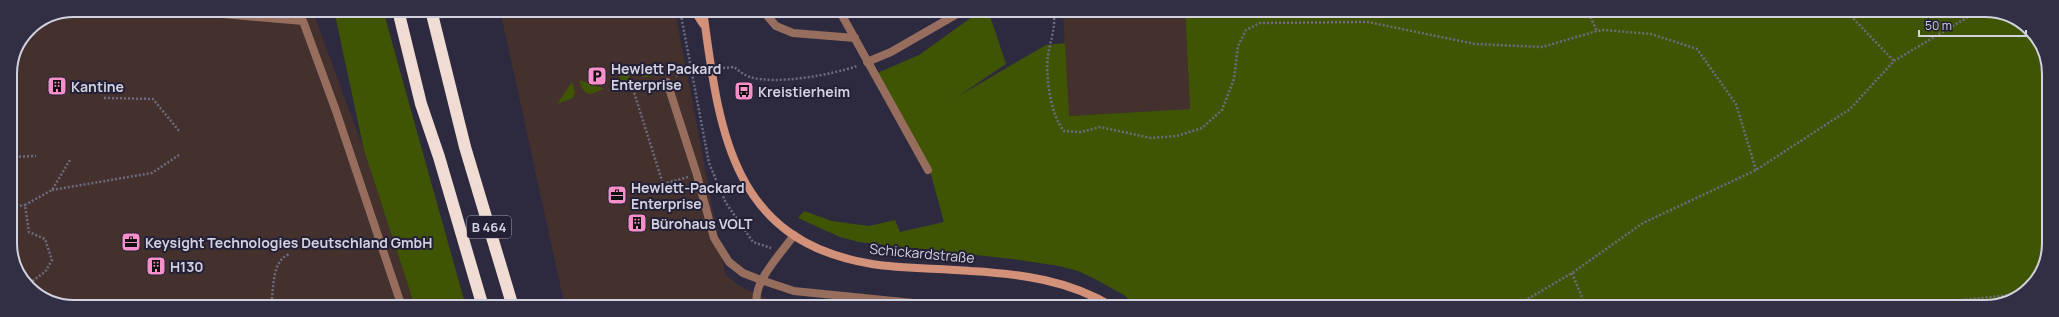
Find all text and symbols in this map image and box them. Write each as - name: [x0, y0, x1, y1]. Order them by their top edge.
- scale bar: [1919, 12, 2026, 38]
- text: 50 m: [1925, 17, 1952, 34]
- place label: Hewlett Packard Enterprise: [611, 59, 721, 94]
- parking icon: Hewlett Packard Enterprise: [586, 65, 608, 87]
- building icon: Kantine: [46, 75, 68, 97]
- place label: Kantine: [71, 77, 124, 96]
- bus stop icon: Kreistierheim: [733, 80, 755, 102]
- place label: Kreistierheim: [758, 82, 850, 101]
- place label: Hewlett-Packard Enterprise: [631, 178, 745, 213]
- office icon: Hewlett-Packard Enterprise: [606, 184, 628, 206]
- building icon: Bürohaus VOLT: [626, 212, 648, 234]
- place label: Bürohaus VOLT: [651, 214, 753, 233]
- road number: B 464: [467, 216, 511, 238]
- office icon: Keysight Technologies Deutschland GmbH: [120, 231, 142, 253]
- place label: Keysight Technologies Deutschland GmbH: [145, 233, 432, 252]
- street label: Schickardstraße: [869, 239, 975, 267]
- building icon: H130: [145, 255, 167, 277]
- place label: H130: [170, 257, 204, 276]

